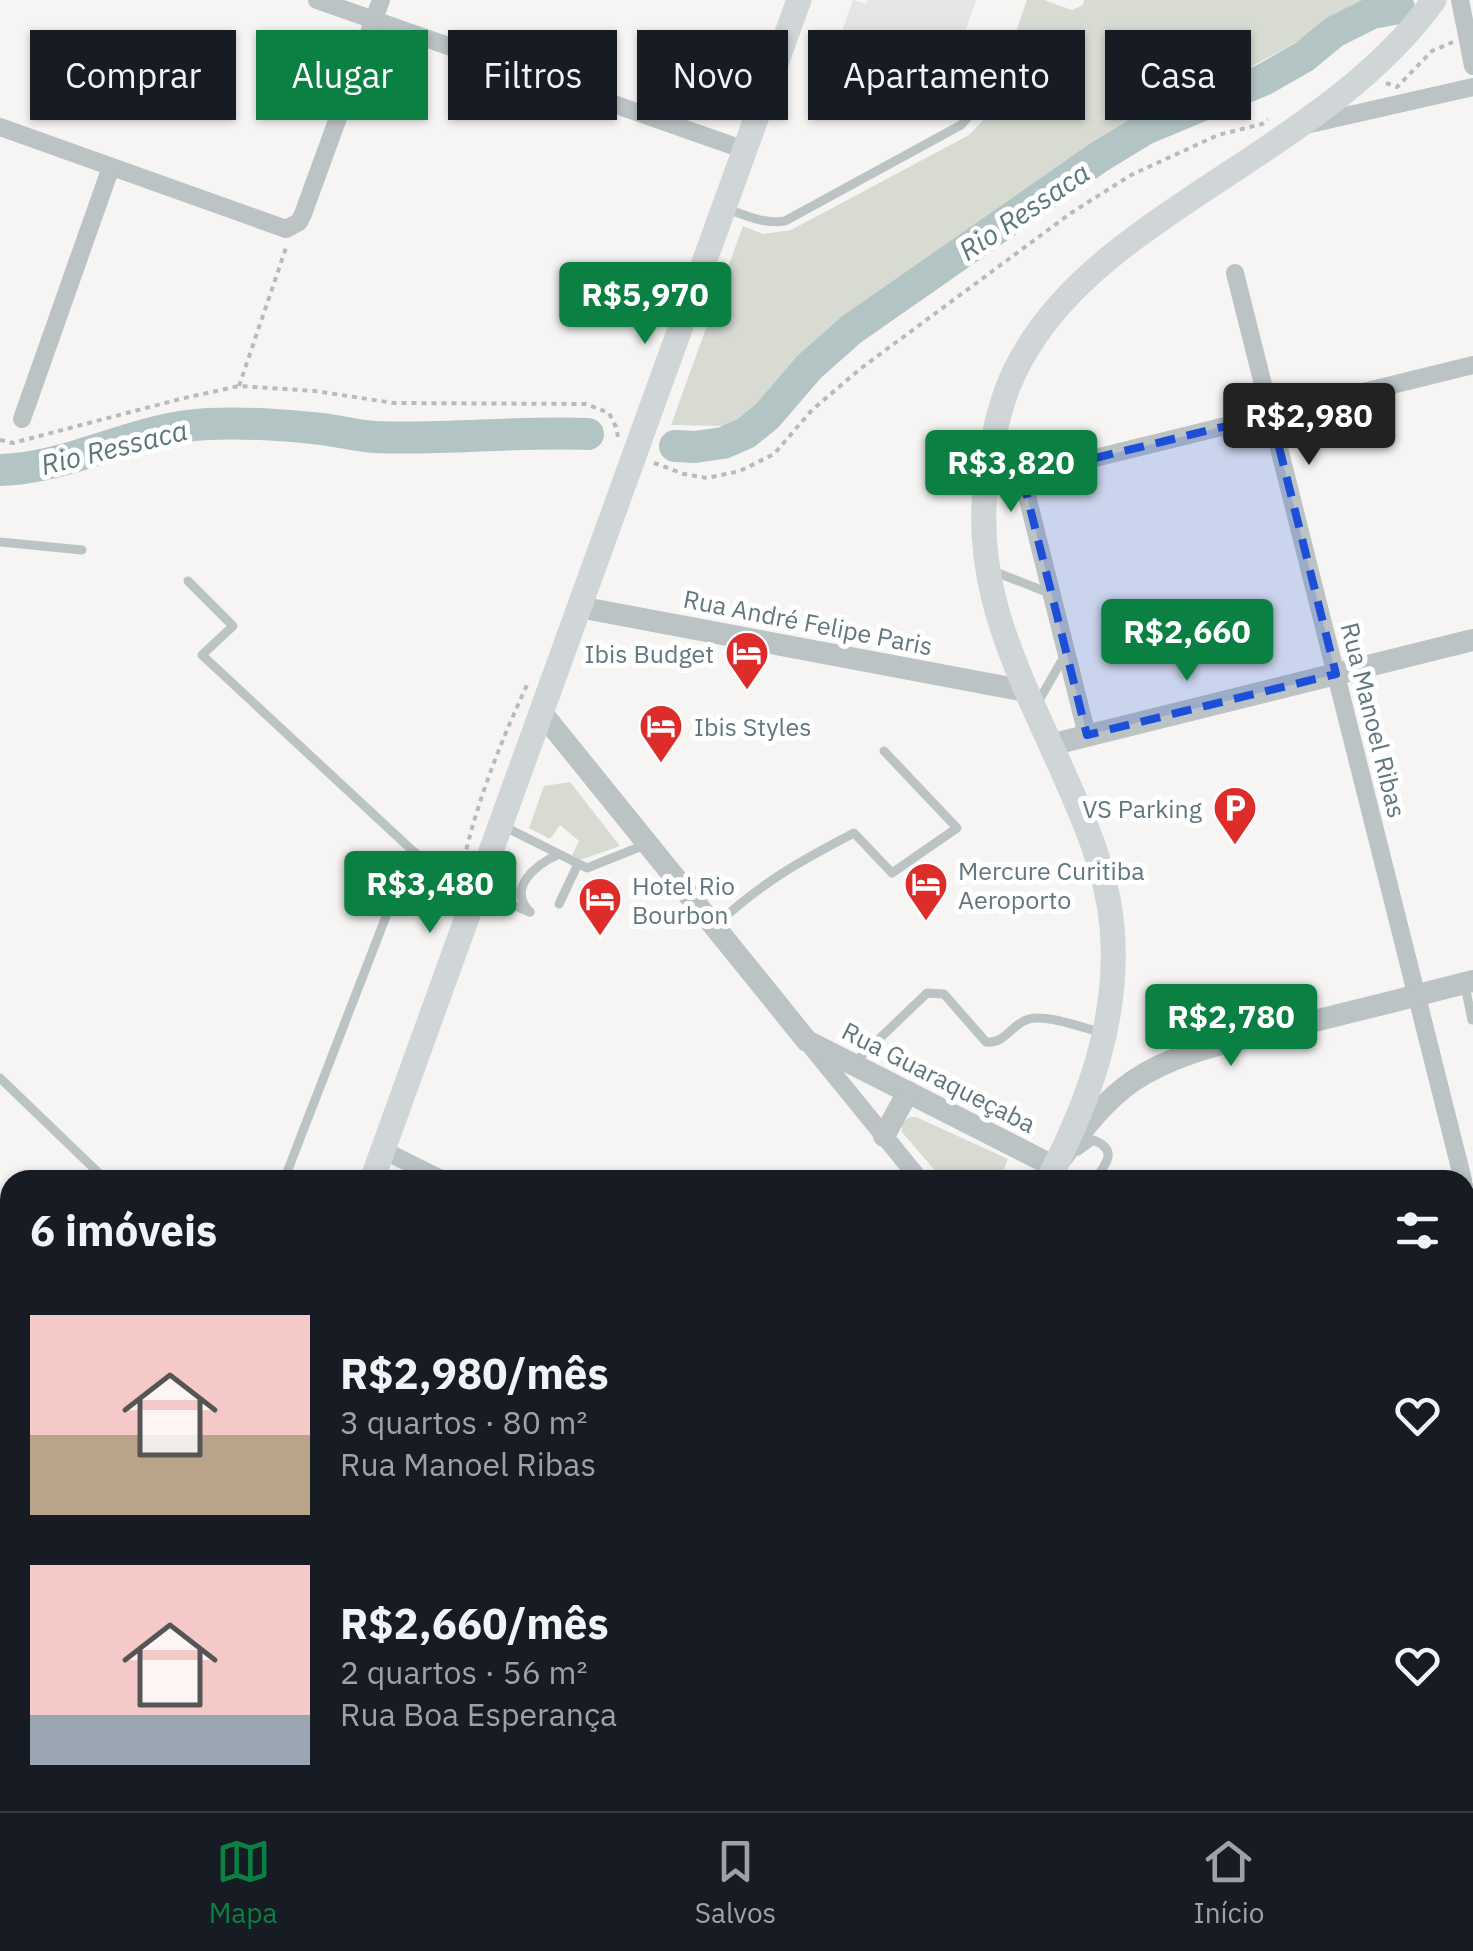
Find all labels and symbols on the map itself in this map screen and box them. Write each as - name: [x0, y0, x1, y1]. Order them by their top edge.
- water label: Rio Ressaca: [951, 154, 1097, 268]
- pin: R$5,970: [553, 262, 737, 347]
- pin: R$2,980: [1217, 383, 1401, 468]
- water label: Rio Ressaca: [37, 411, 191, 483]
- pin: R$3,820: [919, 430, 1103, 515]
- street label: Rua André Felipe Paris: [681, 582, 935, 662]
- pin: R$2,660: [1095, 599, 1279, 684]
- street label: Rua Manoel Ribas: [1334, 619, 1414, 821]
- hotel icon: Ibis Budget: [724, 630, 770, 691]
- place label: Ibis Budget: [585, 637, 714, 670]
- hotel icon: Ibis Styles: [638, 703, 684, 764]
- place label: Ibis Styles: [694, 710, 811, 743]
- parking icon: VS Parking: [1212, 785, 1258, 846]
- place label: VS Parking: [1082, 792, 1202, 825]
- pin: R$3,480: [338, 851, 522, 936]
- place label: Mercure Curitiba Aeroporto: [958, 854, 1145, 916]
- hotel icon: Mercure Curitiba Aeroporto: [903, 861, 949, 922]
- place label: Hotel Rio Bourbon: [632, 869, 735, 931]
- hotel icon: Hotel Rio Bourbon: [577, 876, 623, 937]
- pin: R$2,780: [1139, 984, 1323, 1069]
- street label: Rua Guaraqueçaba: [837, 1014, 1041, 1140]

